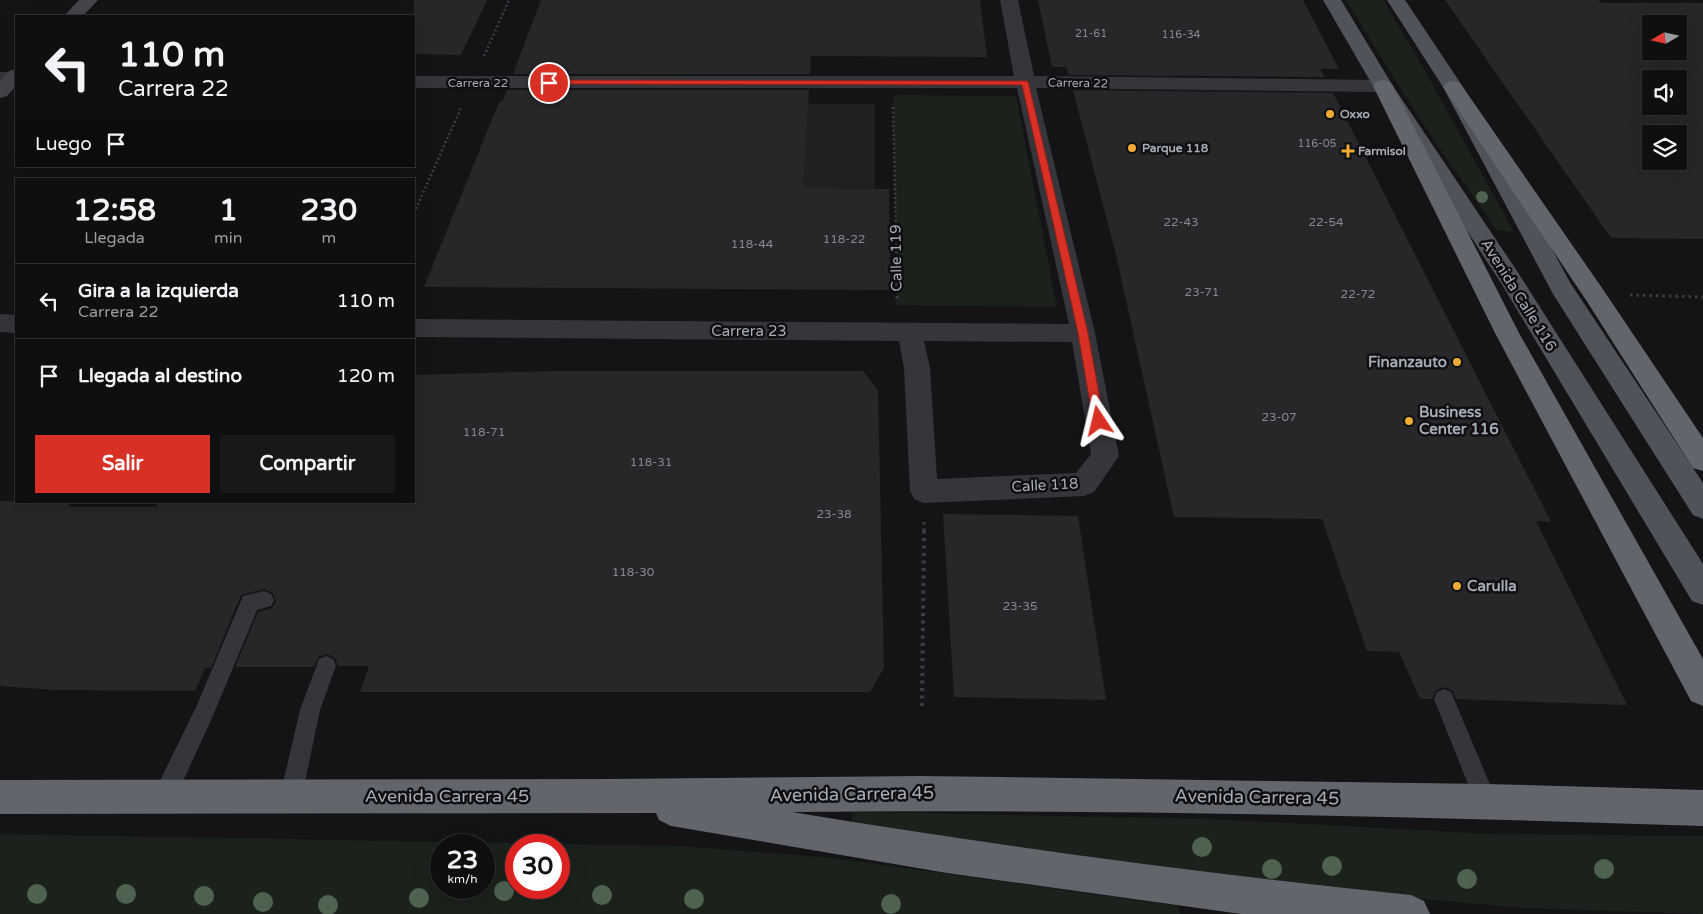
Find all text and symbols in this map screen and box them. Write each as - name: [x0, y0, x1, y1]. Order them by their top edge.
- north arrow: [1642, 15, 1688, 60]
- map controls: [1642, 15, 1687, 170]
- house number: 21-61: [1075, 27, 1107, 40]
- house number: 116-34: [1161, 28, 1201, 41]
- text: 110 m: [118, 34, 225, 76]
- icon: left: [35, 35, 100, 100]
- pin: [528, 62, 570, 104]
- icon: arrive: [535, 69, 563, 97]
- button: sound: [1642, 70, 1687, 115]
- street label: Carrera 22: [1048, 75, 1108, 91]
- text: Carrera 22: [118, 76, 229, 102]
- street label: Carrera 22: [448, 76, 508, 90]
- place label: Oxxo: [1340, 107, 1370, 121]
- marker: Oxxo: [1324, 108, 1336, 120]
- button: layers: [1642, 125, 1687, 170]
- icon: arrive: [102, 130, 130, 158]
- text: Luego: [35, 133, 92, 155]
- house number: 116-05: [1297, 137, 1337, 150]
- place label: Parque 118: [1142, 141, 1209, 156]
- marker: Parque 118: [1126, 142, 1138, 154]
- place label: Farmisol: [1358, 144, 1406, 158]
- marker: Farmisol: [1342, 145, 1354, 157]
- text: 12:58: [73, 192, 156, 229]
- text: 1: [219, 192, 238, 229]
- text: 230: [301, 192, 357, 229]
- house number: 22-43: [1163, 215, 1199, 229]
- house number: 22-54: [1308, 215, 1344, 229]
- street label: Calle 119: [886, 224, 906, 292]
- text: Llegada: [84, 228, 145, 248]
- text: min: [214, 228, 243, 248]
- text: m: [321, 228, 336, 248]
- house number: 118-22: [823, 232, 865, 246]
- street label: Avenida Calle 116: [1477, 236, 1561, 354]
- house number: 118-44: [731, 237, 774, 251]
- text: Gira a la izquierda: [78, 280, 239, 302]
- house number: 23-71: [1185, 285, 1219, 299]
- icon: left: [35, 287, 63, 315]
- house number: 22-72: [1341, 287, 1375, 301]
- text: 110 m: [337, 290, 395, 312]
- text: Carrera 22: [78, 302, 159, 322]
- street label: Carrera 23: [711, 322, 787, 340]
- place label: Finanzauto: [1368, 353, 1447, 371]
- marker: Finanzauto: [1451, 356, 1463, 368]
- icon: arrive: [35, 362, 63, 390]
- text: Llegada al destino: [78, 365, 242, 387]
- text: 120 m: [337, 365, 395, 387]
- position arrow: [1072, 394, 1124, 446]
- place label: Business Center 116: [1419, 403, 1499, 438]
- house number: 23-07: [1261, 410, 1297, 424]
- marker: Business Center 116: [1403, 415, 1415, 427]
- house number: 118-71: [463, 425, 505, 439]
- button: Salir: [35, 435, 210, 493]
- button: Compartir: [220, 435, 395, 493]
- house number: 118-31: [630, 455, 672, 469]
- street label: Calle 118: [1011, 474, 1079, 496]
- house number: 23-38: [816, 507, 852, 521]
- house number: 118-30: [612, 565, 655, 579]
- place label: Carulla: [1467, 577, 1517, 595]
- marker: Carulla: [1451, 580, 1463, 592]
- house number: 23-35: [1002, 599, 1038, 613]
- street label: Avenida Carrera 45: [770, 782, 934, 806]
- street label: Avenida Carrera 45: [365, 785, 529, 807]
- street label: Avenida Carrera 45: [1175, 785, 1339, 809]
- speed limit sign: 30: [505, 834, 570, 899]
- text: 23: [447, 845, 478, 875]
- text: km/h: [447, 872, 478, 886]

